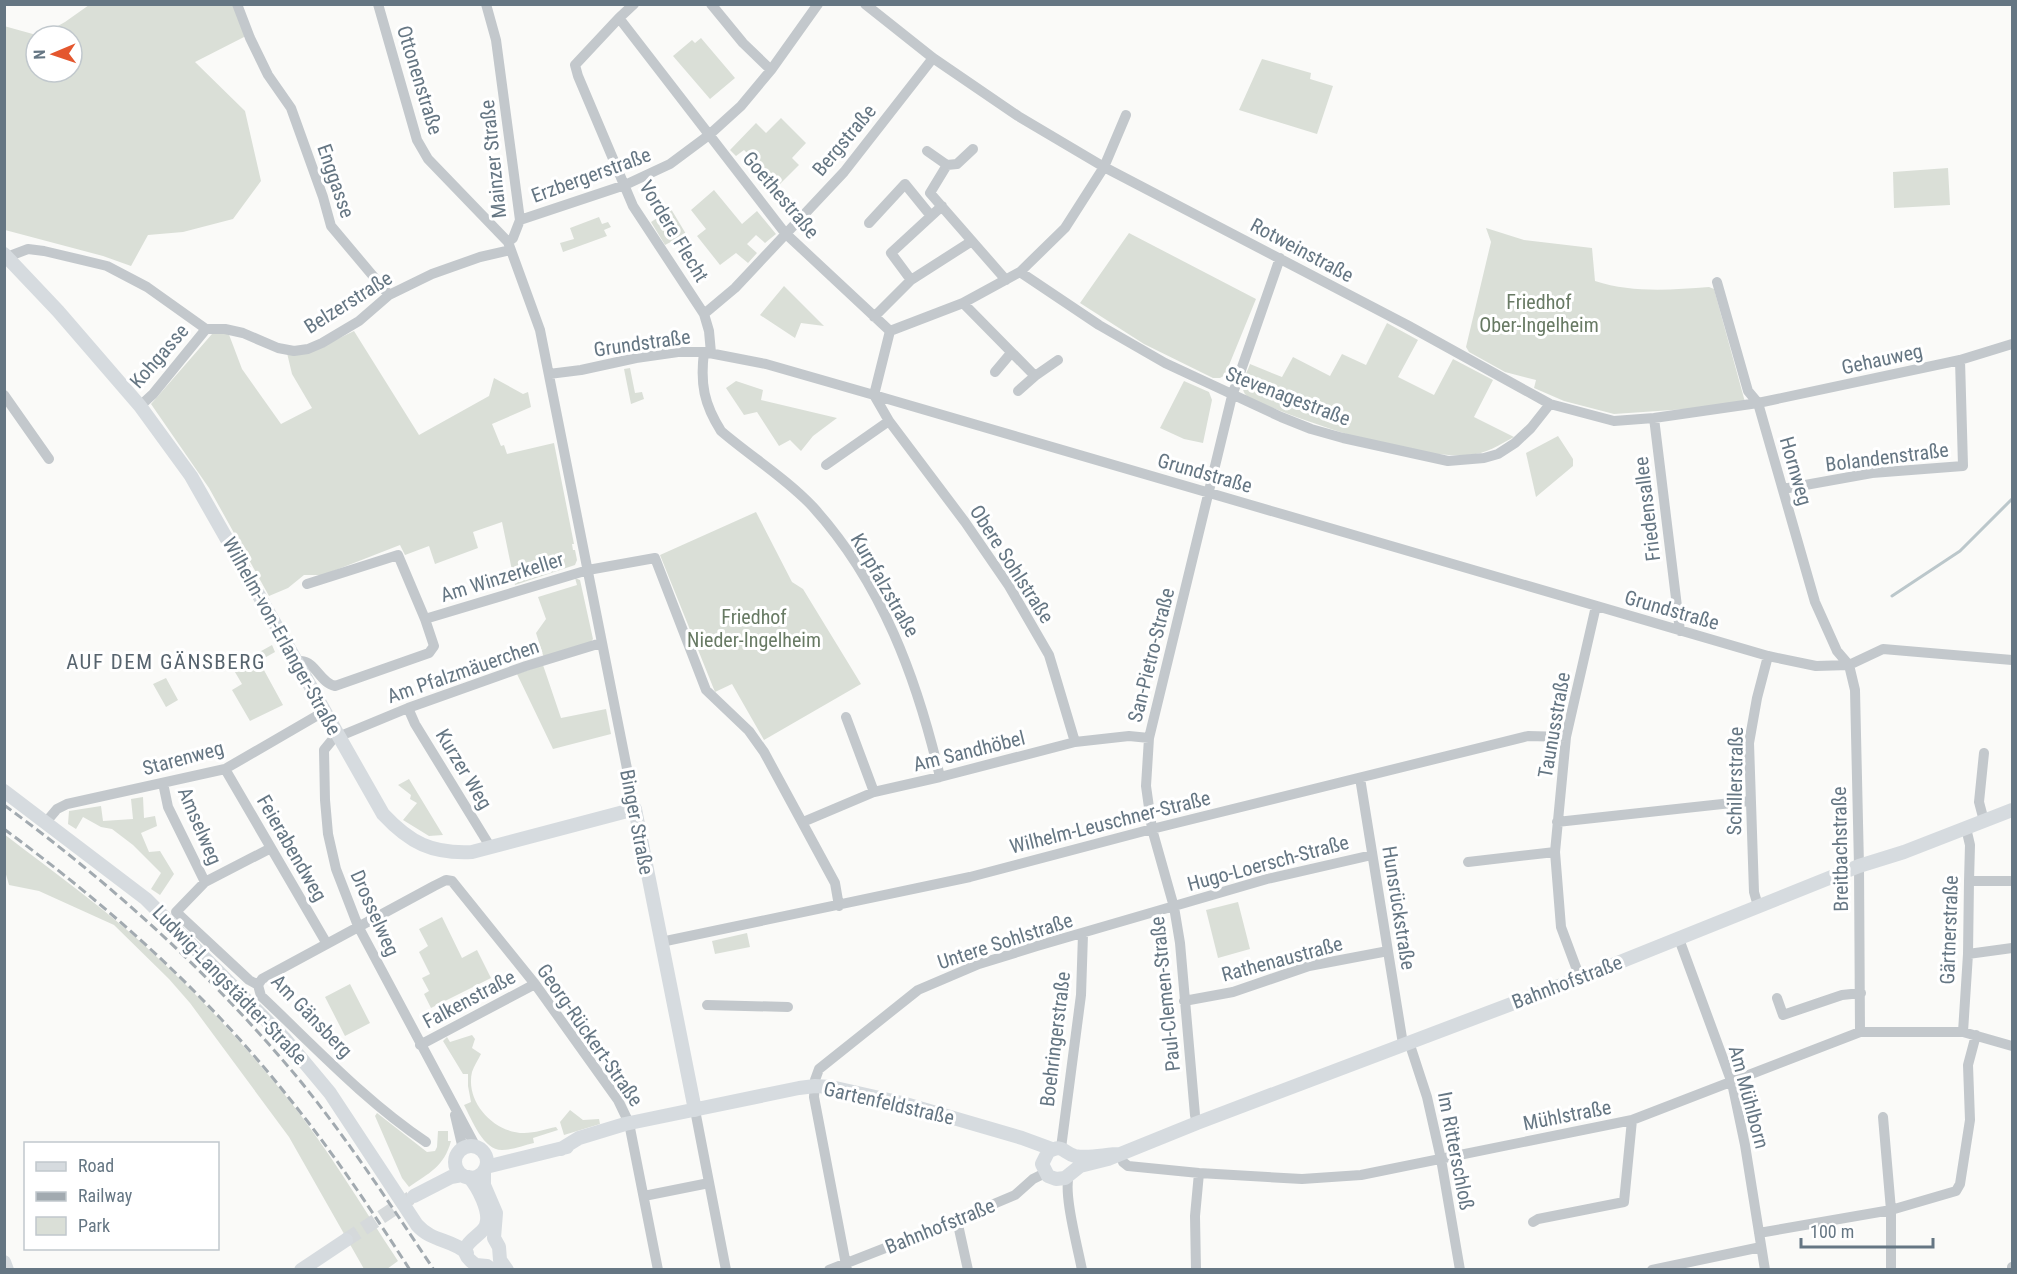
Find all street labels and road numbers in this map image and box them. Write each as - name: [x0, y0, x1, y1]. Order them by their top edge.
- street label: Ottonenstraße: [392, 23, 448, 137]
- street label: Mainzer Straße: [475, 99, 511, 219]
- street label: Bergstraße: [807, 99, 881, 181]
- street label: Enggasse: [312, 141, 360, 221]
- street label: Erzbergerstraße: [528, 142, 654, 208]
- street label: Goethestraße: [738, 147, 824, 243]
- street label: Vordere Flecht: [634, 176, 714, 286]
- street label: Rotweinstraße: [1246, 213, 1358, 287]
- street label: Belzerstraße: [300, 266, 396, 338]
- street label: Kohgasse: [125, 319, 193, 393]
- street label: Grundstraße: [592, 324, 692, 362]
- street label: Gehauweg: [1839, 339, 1925, 379]
- street label: Stevenagestraße: [1222, 361, 1354, 431]
- street label: Hornweg: [1775, 434, 1817, 508]
- street label: Bolandenstraße: [1824, 438, 1950, 476]
- street label: Grundstraße: [1155, 448, 1255, 498]
- street label: Friedensallee: [1629, 455, 1665, 563]
- street label: Obere Sohlstraße: [965, 500, 1059, 628]
- street label: Kurpfalzstraße: [846, 529, 924, 641]
- street label: Wilhelm-von-Erlanger-Straße: [218, 533, 346, 739]
- street label: Am Winzerkeller: [437, 547, 567, 607]
- street label: San-Pietro-Straße: [1123, 585, 1179, 725]
- street label: Grundstraße: [1622, 585, 1722, 635]
- street label: Am Pfalzmäuerchen: [384, 634, 542, 708]
- street label: Taunusstraße: [1533, 670, 1575, 780]
- street label: Kurzer Weg: [431, 725, 497, 813]
- street label: Am Sandhöbel: [911, 726, 1027, 776]
- street label: Schillerstraße: [1722, 726, 1748, 836]
- street label: Starenweg: [140, 736, 226, 780]
- street label: Binger Straße: [615, 767, 659, 877]
- street label: Amselweg: [173, 784, 227, 868]
- street label: Wilhelm-Leuschner-Straße: [1007, 785, 1213, 859]
- street label: Breitbachstraße: [1827, 786, 1853, 912]
- street label: Feierabendweg: [252, 790, 332, 906]
- street label: Hugo-Loersch-Straße: [1185, 830, 1351, 896]
- street label: Hunsrückstraße: [1377, 844, 1421, 972]
- street label: Drosselweg: [345, 866, 405, 960]
- street label: Gärtnerstraße: [1935, 875, 1963, 985]
- street label: Ludwig-Langstädter-Straße: [148, 900, 312, 1070]
- street label: Untere Sohlstraße: [934, 908, 1076, 974]
- street label: Paul-Clemen-Straße: [1145, 915, 1185, 1073]
- street label: Rathenaustraße: [1219, 931, 1345, 987]
- street label: Bahnhofstraße: [1509, 950, 1625, 1014]
- street label: Georg-Rückert-Straße: [532, 959, 648, 1111]
- street label: Falkenstraße: [419, 965, 519, 1033]
- street label: Am Gänsberg: [266, 969, 358, 1063]
- street label: Boehringerstraße: [1035, 970, 1075, 1108]
- street label: Am Mühlborn: [1724, 1043, 1774, 1151]
- street label: Gartenfeldstraße: [821, 1076, 957, 1130]
- street label: Im Ritterschloß: [1433, 1090, 1479, 1212]
- street label: Mühlstraße: [1521, 1095, 1613, 1135]
- street label: Bahnhofstraße: [882, 1193, 998, 1259]

